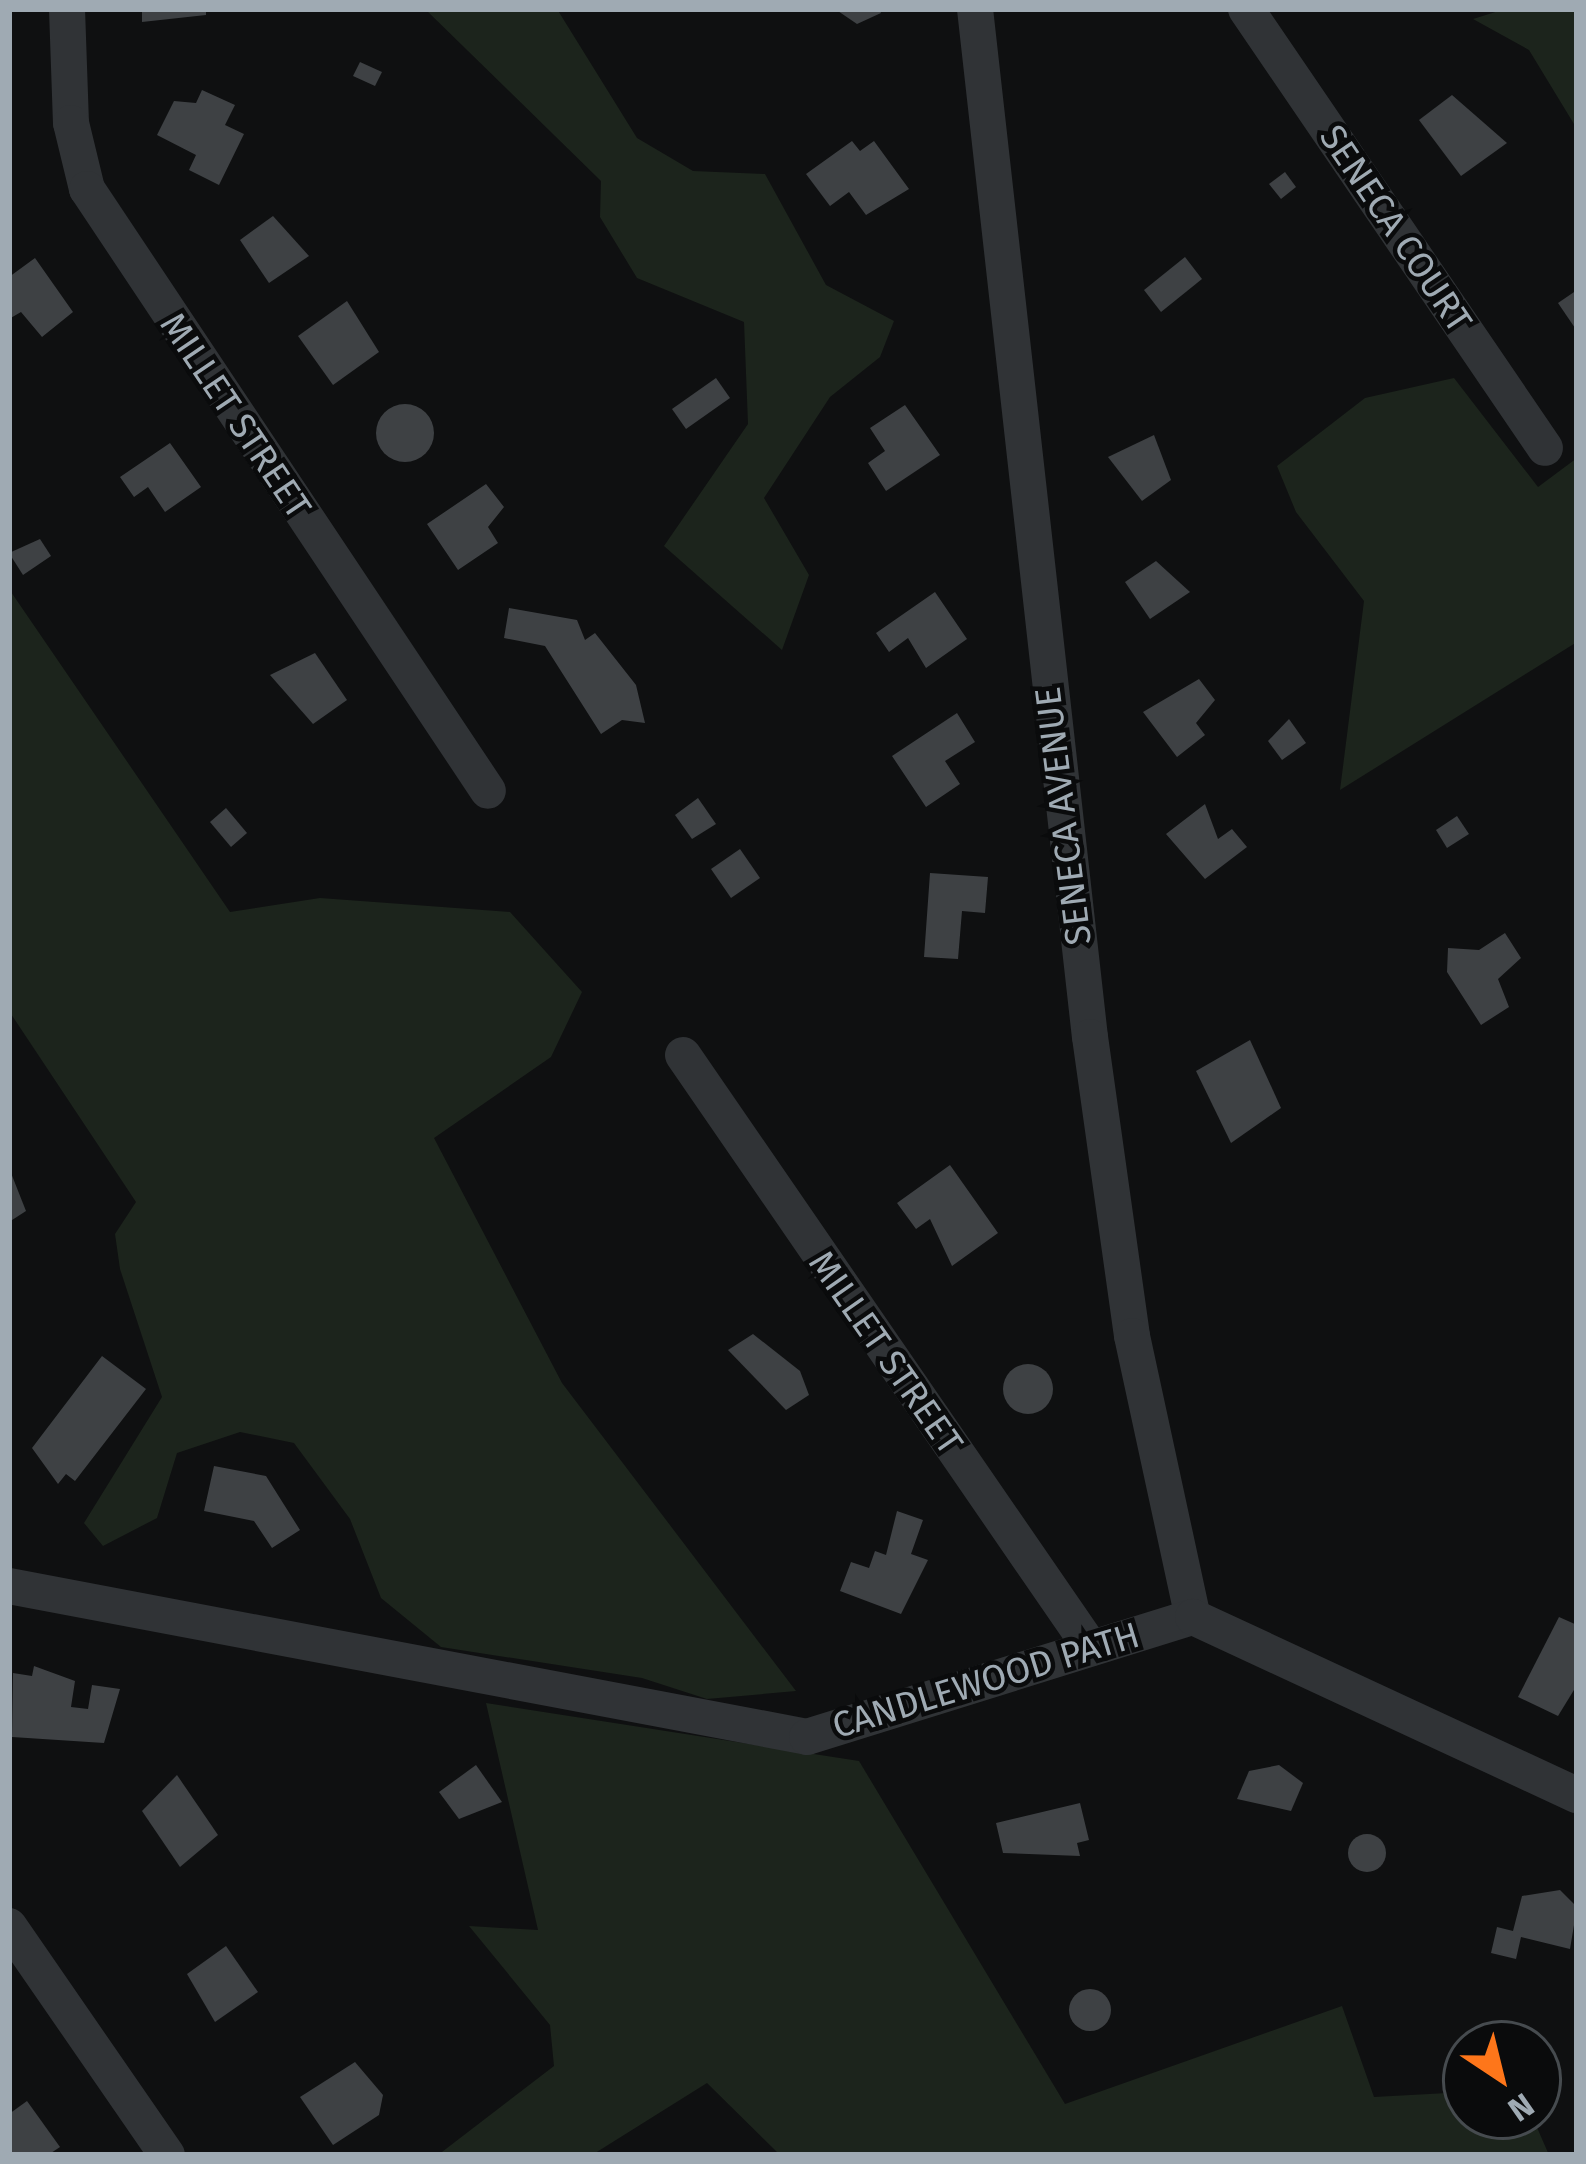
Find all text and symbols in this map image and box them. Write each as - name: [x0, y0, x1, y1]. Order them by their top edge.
- street label: SENECA COURT: [1310, 117, 1480, 341]
- street label: MILLET STREET: [150, 305, 320, 527]
- street label: SENECA AVENUE: [1027, 684, 1101, 948]
- street label: MILLET STREET: [799, 1243, 971, 1463]
- street label: CANDLEWOOD PATH: [827, 1614, 1145, 1748]
- north arrow: [1442, 2020, 1562, 2140]
- text: N: [1500, 2084, 1541, 2130]

